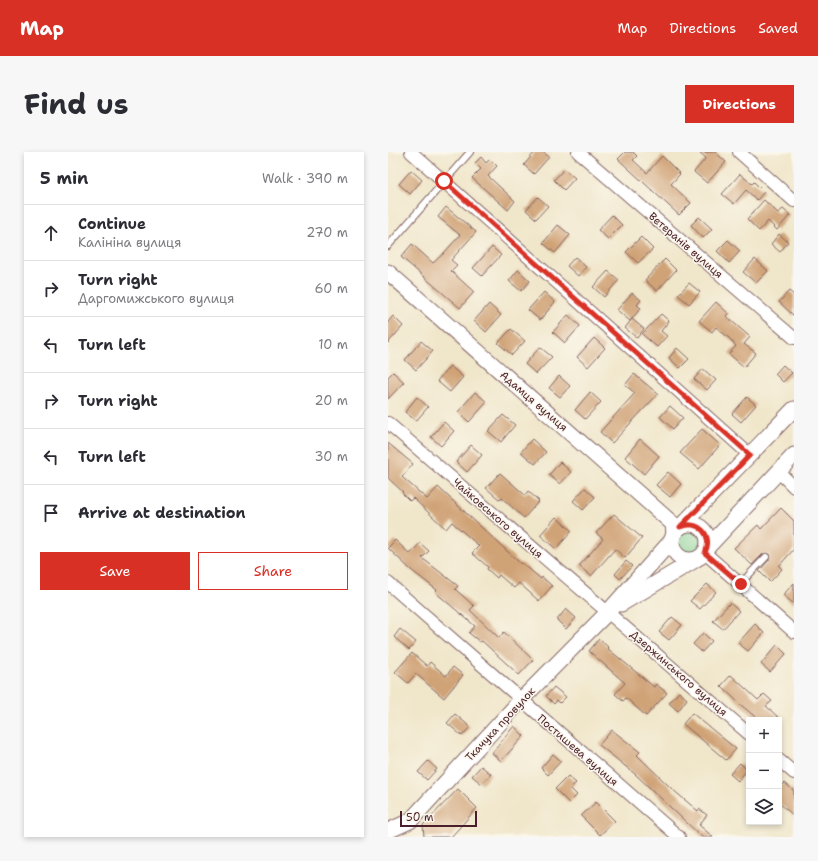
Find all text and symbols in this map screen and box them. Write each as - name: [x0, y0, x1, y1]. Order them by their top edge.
- text: Map: [20, 16, 64, 41]
- text: Map: [618, 19, 648, 37]
- text: Directions: [670, 19, 736, 37]
- text: Saved: [758, 19, 798, 37]
- text: Find us: [24, 85, 129, 123]
- button: Directions: [685, 85, 794, 123]
- text: 5 min: [40, 167, 88, 189]
- text: Walk · 390 m: [262, 170, 348, 187]
- route start: [435, 172, 453, 190]
- street label: Ветеранів вулиця: [645, 209, 726, 282]
- text: Continue: [78, 214, 146, 234]
- icon: ahead: [40, 222, 62, 244]
- text: 270 m: [306, 224, 348, 241]
- text: Калініна вулиця: [78, 234, 181, 251]
- text: Turn right: [78, 270, 158, 290]
- icon: right: [40, 278, 62, 300]
- text: 60 m: [315, 280, 348, 297]
- text: Даргомижського вулиця: [78, 290, 234, 307]
- icon: left: [40, 334, 62, 356]
- text: Turn left: [78, 335, 146, 355]
- text: 10 m: [318, 336, 348, 353]
- street label: Адамця вулиця: [497, 368, 571, 435]
- icon: right: [40, 390, 62, 412]
- text: Turn right: [78, 391, 158, 411]
- text: 20 m: [315, 392, 348, 409]
- icon: left: [40, 446, 62, 468]
- text: Turn left: [78, 447, 146, 467]
- text: 30 m: [314, 448, 348, 465]
- street label: Чайковського вулиця: [449, 475, 546, 562]
- icon: arrive: [40, 502, 62, 524]
- text: Arrive at destination: [78, 503, 246, 523]
- button: Save: [40, 552, 190, 590]
- button: Share: [198, 552, 348, 590]
- route end: [732, 575, 750, 593]
- street label: Дзержинського вулиця: [627, 627, 730, 720]
- street label: Ткачука провулок: [462, 684, 539, 765]
- street label: Постишева вулиця: [534, 711, 621, 790]
- map controls: [746, 717, 782, 825]
- button: +: [746, 717, 782, 753]
- button: −: [746, 753, 782, 789]
- button: layers: [746, 789, 782, 825]
- scale bar: [400, 809, 477, 828]
- text: 50 m: [406, 810, 434, 825]

